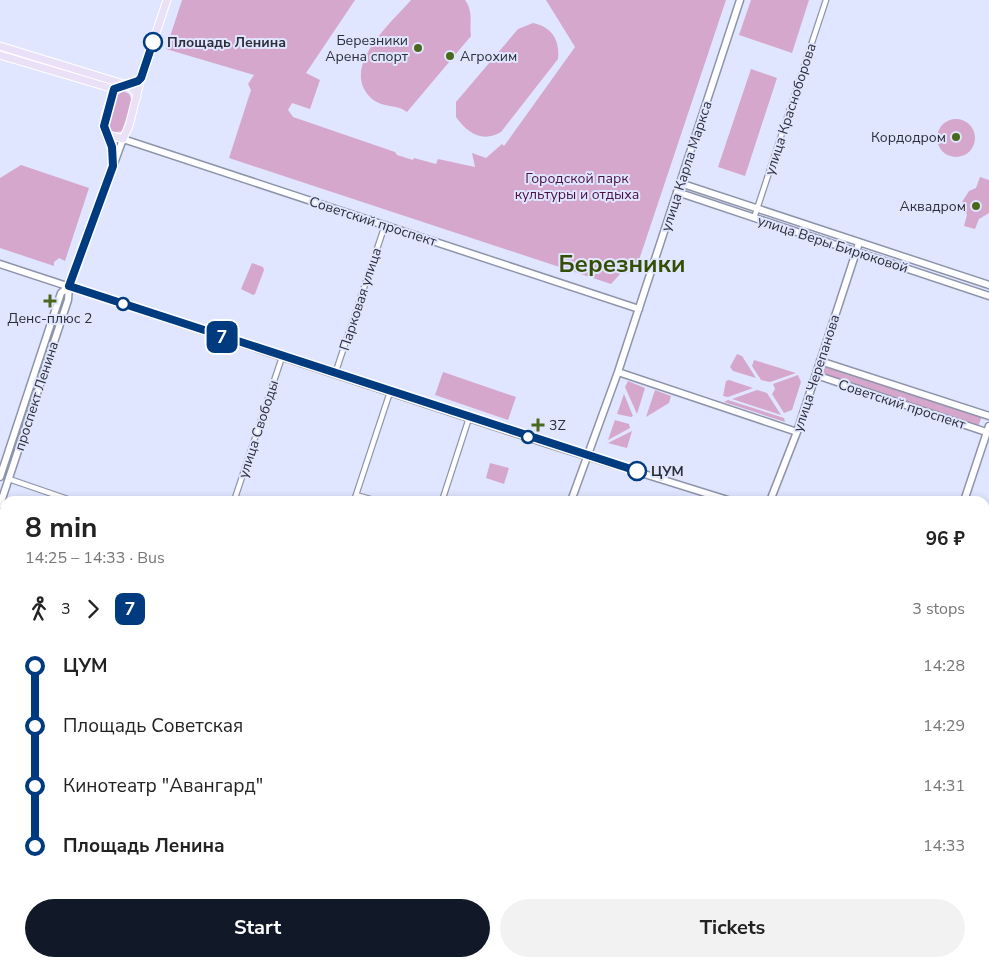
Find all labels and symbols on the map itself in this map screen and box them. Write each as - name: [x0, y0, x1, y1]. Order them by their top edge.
- place label: Березники Арена спорт: [325, 31, 409, 66]
- marker: Площадь Ленина: [143, 32, 163, 52]
- place label: Площадь Ленина: [167, 33, 286, 52]
- street label: улица Красноборова: [760, 41, 821, 177]
- marker: Березники Арена спорт: [412, 42, 424, 54]
- place label: Агрохим: [460, 47, 517, 66]
- marker: Агрохим: [444, 50, 456, 62]
- street label: улица Карла Маркса: [656, 99, 717, 234]
- place label: Кордодром: [871, 128, 946, 147]
- marker: Кордодром: [950, 131, 962, 143]
- park label: Городской парк культуры и отдыха: [515, 169, 639, 204]
- street label: Советский проспект: [307, 192, 440, 251]
- place label: Аквадром: [899, 197, 966, 216]
- marker: Аквадром: [970, 200, 982, 212]
- street label: улица Веры Бирюковой: [755, 211, 911, 278]
- street label: Парковая улица: [335, 245, 386, 353]
- district label: Березники: [558, 248, 686, 280]
- marker: Денс-плюс 2: [43, 294, 57, 308]
- unlabelled marker: [116, 297, 130, 311]
- place label: Денс-плюс 2: [8, 309, 92, 328]
- street label: улица Черепанова: [788, 312, 844, 434]
- line badge: 7: [206, 321, 238, 353]
- street label: проспект Ленина: [10, 339, 63, 453]
- street label: Советский проспект: [836, 375, 969, 434]
- street label: улица Свободы: [234, 378, 283, 481]
- place label: 3Z: [549, 416, 566, 435]
- marker: 3Z: [531, 418, 545, 432]
- unlabelled marker: [521, 430, 535, 444]
- marker: ЦУМ: [627, 461, 647, 481]
- place label: ЦУМ: [651, 462, 684, 481]

